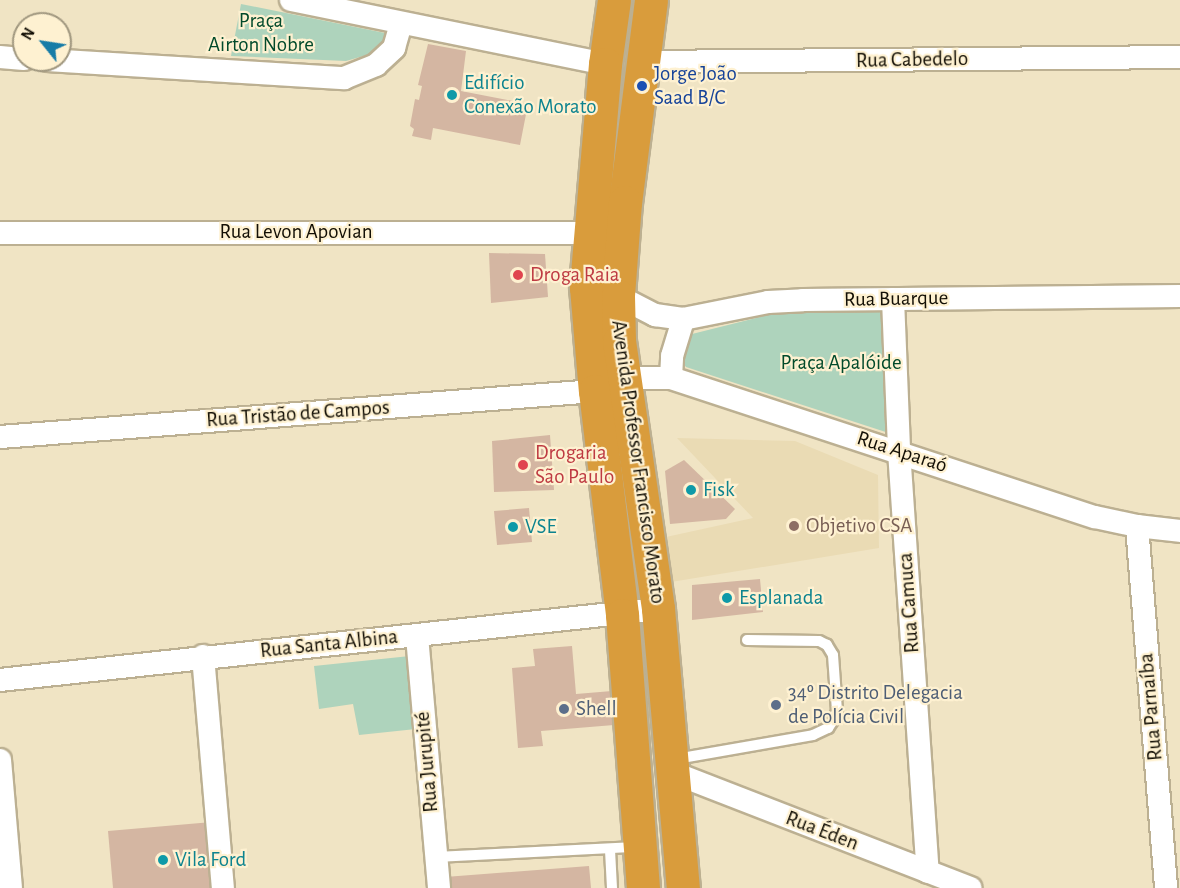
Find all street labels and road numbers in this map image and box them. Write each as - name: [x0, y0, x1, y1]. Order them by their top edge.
- street label: Rua Cabedelo: [856, 46, 968, 74]
- street label: Rua Levon Apovian: [220, 219, 372, 245]
- street label: Rua Buarque: [844, 285, 948, 313]
- street label: Avenida Professor Francisco Morato: [606, 319, 670, 605]
- street label: Rua Tristão de Campos: [205, 395, 391, 433]
- street label: Rua Aparaó: [854, 426, 950, 478]
- street label: Rua Camuca: [893, 552, 925, 654]
- street label: Rua Santa Albina: [259, 624, 399, 664]
- street label: Rua Parnaíba: [1134, 652, 1168, 762]
- street label: Rua Jurupité: [410, 710, 444, 814]
- street label: Rua Éden: [782, 806, 862, 856]

